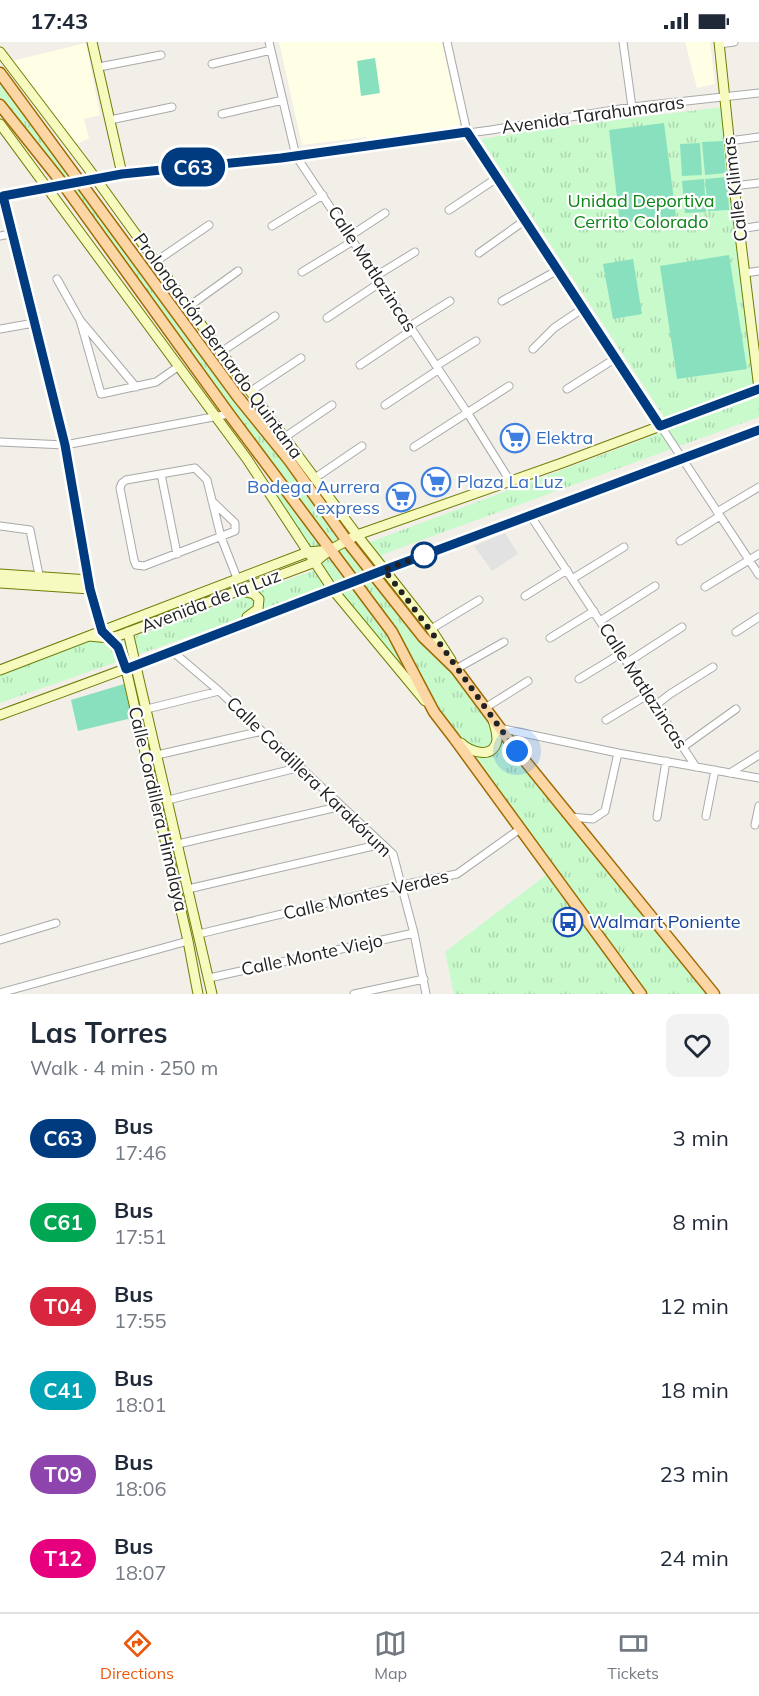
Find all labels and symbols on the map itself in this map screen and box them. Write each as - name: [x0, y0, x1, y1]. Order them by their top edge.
- street label: Avenida Tarahumaras: [500, 90, 686, 139]
- street label: Calle Kilimas: [717, 135, 752, 243]
- line badge: C63: [158, 148, 228, 186]
- park label: Unidad Deportiva Cerrito Colorado: [567, 189, 715, 233]
- street label: Calle Matlazincas: [323, 201, 422, 336]
- street label: Prolongación Bernardo Quintana: [129, 228, 308, 463]
- supermarket icon: Elektra: [499, 422, 531, 454]
- place label: Elektra: [536, 426, 593, 449]
- supermarket icon: Plaza La Luz: [420, 466, 452, 498]
- place label: Plaza La Luz: [457, 470, 563, 493]
- place label: Bodega Aurrera express: [247, 475, 380, 519]
- supermarket icon: Bodega Aurrera express: [385, 481, 417, 513]
- unlabelled marker: [411, 542, 437, 568]
- street label: Avenida de la Luz: [138, 563, 284, 638]
- street label: Calle Matlazincas: [594, 618, 693, 753]
- street label: Calle Cordillera Karakórum: [222, 692, 397, 862]
- street label: Calle Cordillera Himalaya: [124, 704, 193, 914]
- your location: [502, 736, 532, 766]
- street label: Calle Montes Verdes: [281, 864, 451, 925]
- bus stop icon: Walmart Poniente: [552, 906, 584, 938]
- place label: Walmart Poniente: [589, 910, 740, 933]
- street label: Calle Monte Viejo: [239, 928, 385, 981]

